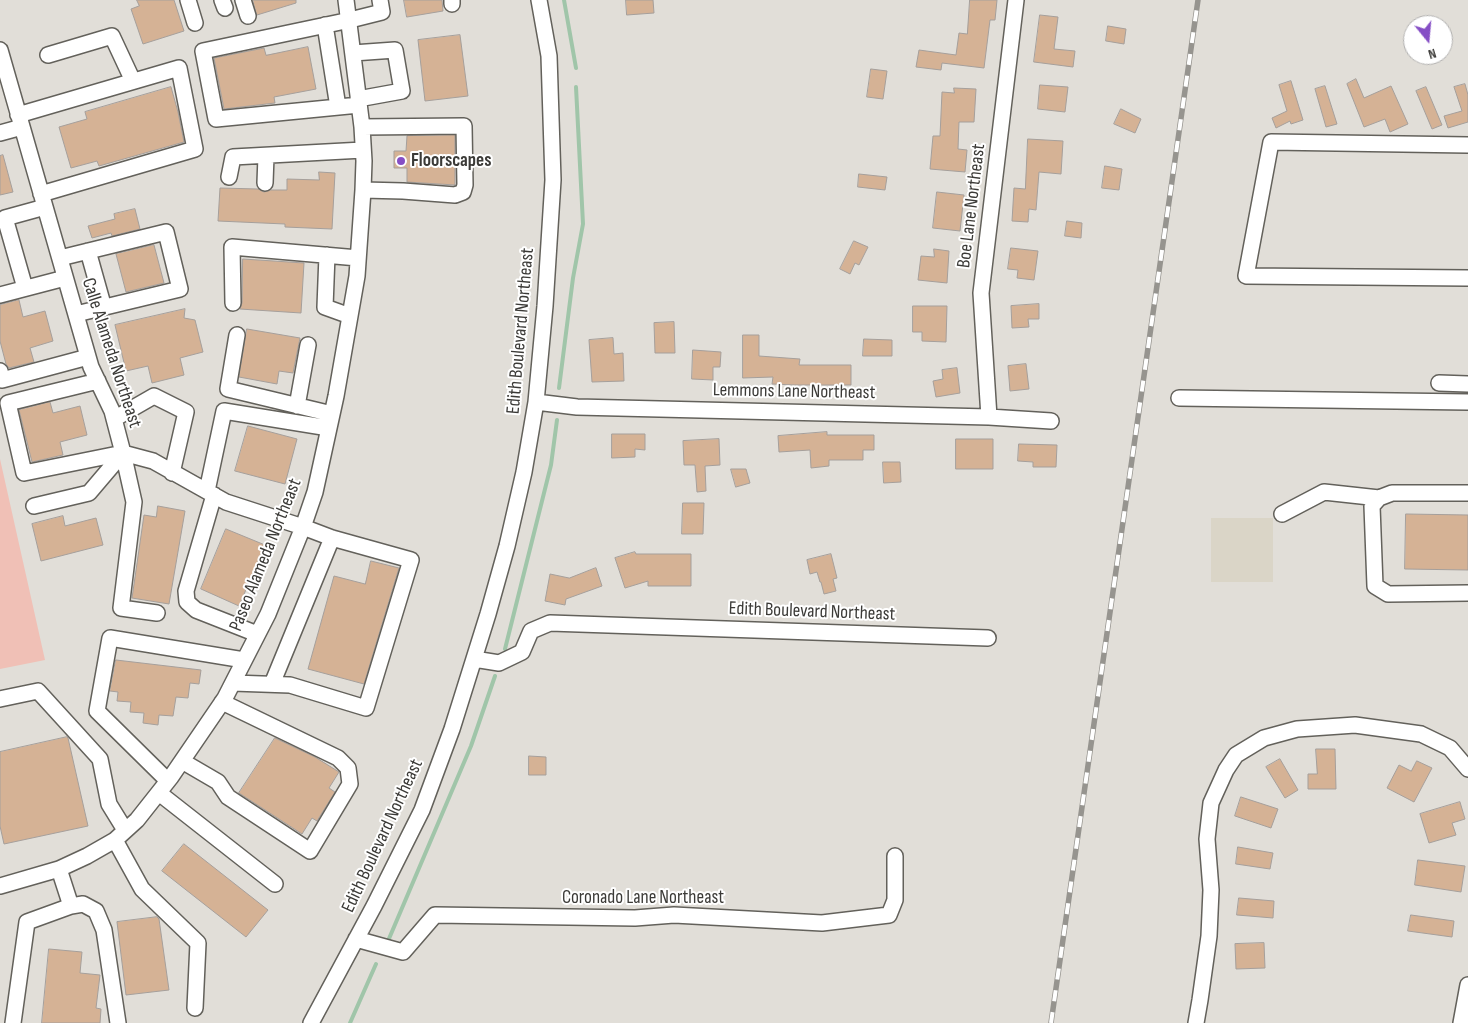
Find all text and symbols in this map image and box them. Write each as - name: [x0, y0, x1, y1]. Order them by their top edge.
- north arrow: [1403, 15, 1453, 65]
- text: N: [1426, 45, 1438, 63]
- street label: Boe Lane Northeast: [953, 143, 991, 269]
- place label: Floorscapes: [411, 150, 491, 172]
- marker: Floorscapes: [395, 155, 407, 167]
- street label: Edith Boulevard Northeast: [502, 247, 540, 415]
- street label: Calle Alameda Northeast: [76, 275, 146, 431]
- street label: Lemmons Lane Northeast: [713, 379, 875, 405]
- street label: Paseo Alameda Northeast: [225, 475, 307, 635]
- street label: Edith Boulevard Northeast: [728, 598, 896, 626]
- street label: Edith Boulevard Northeast: [337, 756, 429, 916]
- street label: Coronado Lane Northeast: [562, 887, 724, 909]

